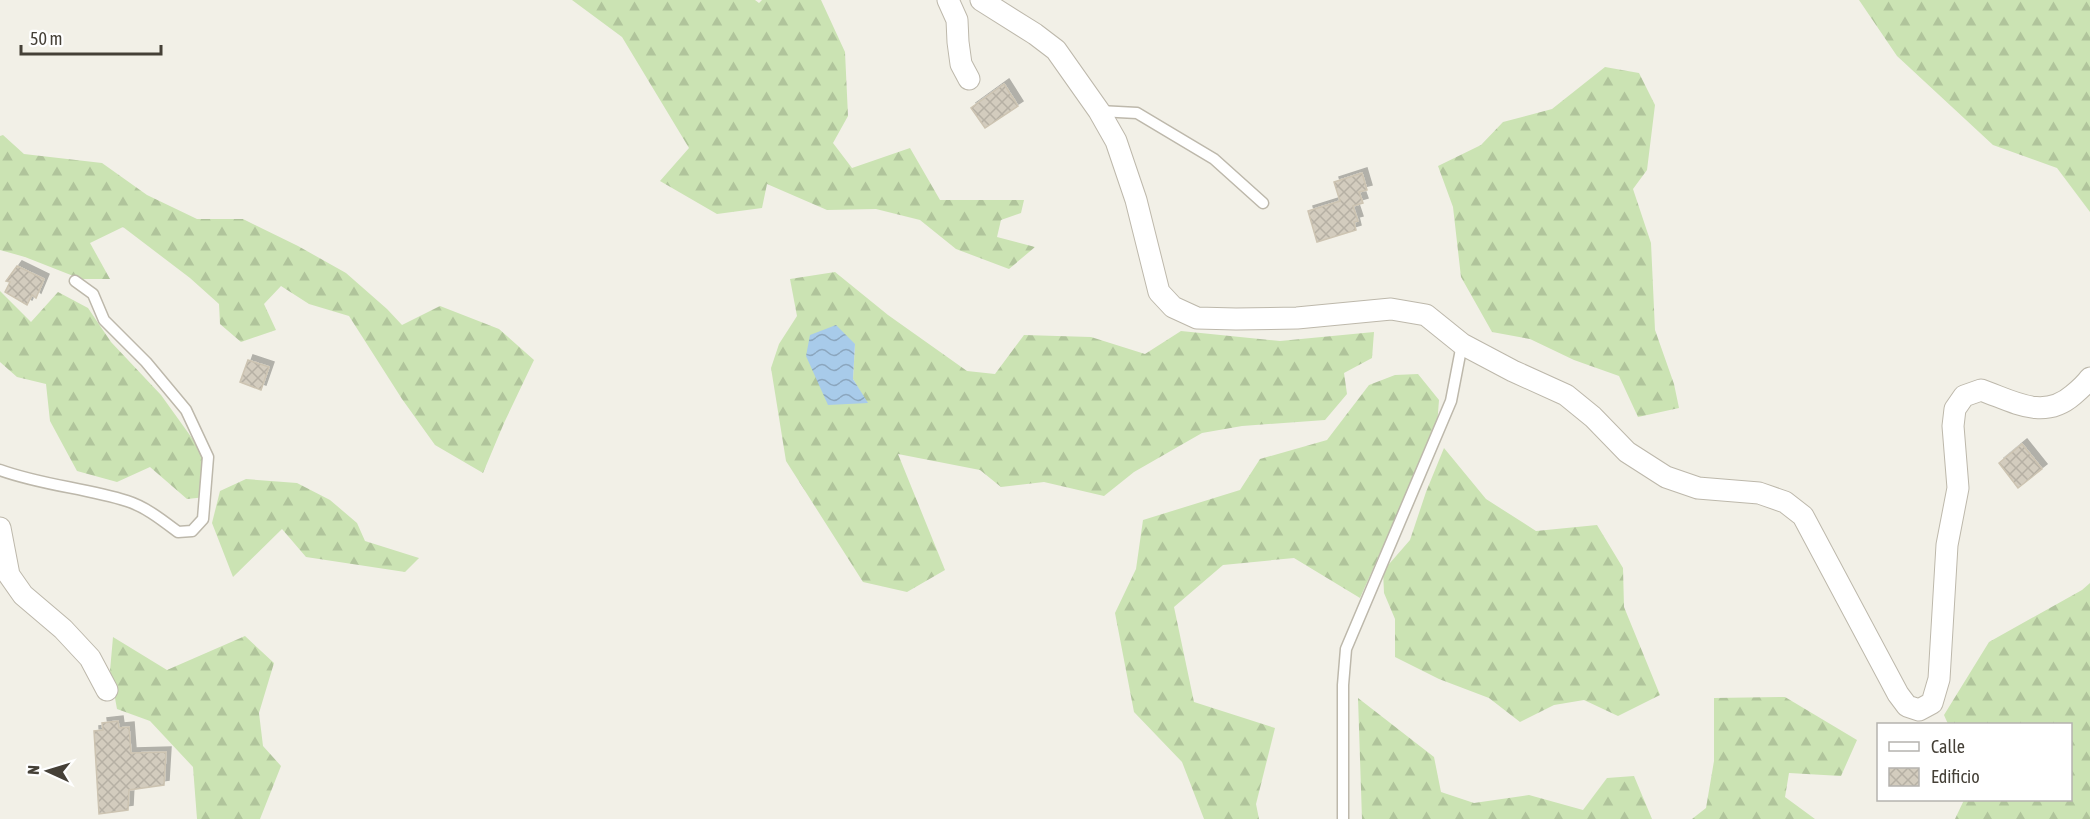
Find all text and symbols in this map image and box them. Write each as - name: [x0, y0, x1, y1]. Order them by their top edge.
- scale bar: [21, 18, 160, 56]
- text: 50 m: [30, 28, 62, 49]
- legend: [1877, 723, 2072, 801]
- text: Calle: [1931, 736, 1965, 757]
- north arrow: [18, 741, 78, 801]
- text: N: [24, 765, 42, 775]
- text: Edificio: [1931, 766, 1980, 787]

